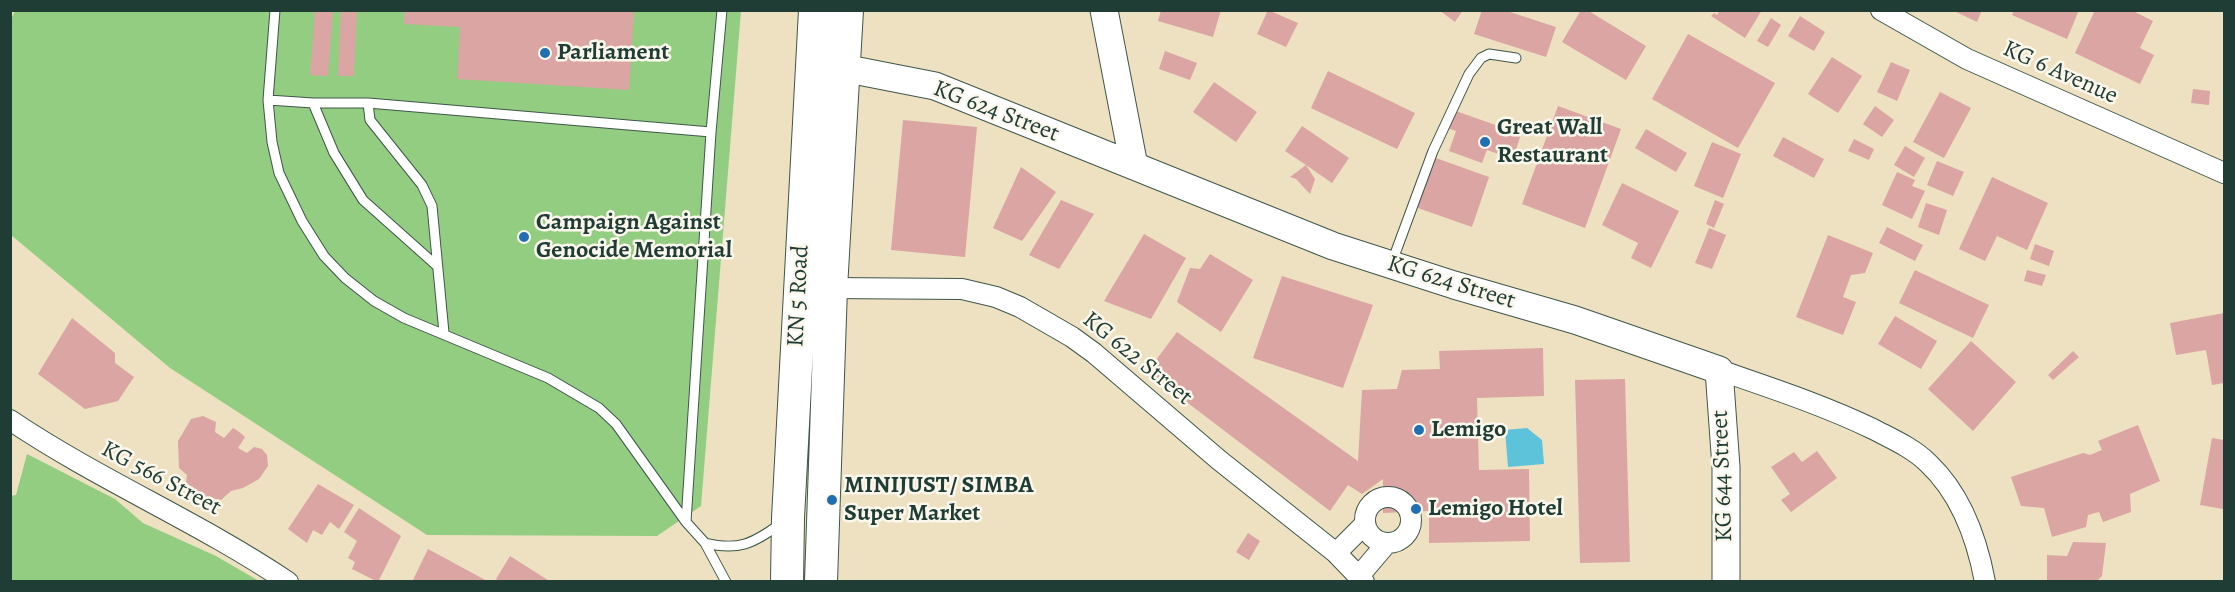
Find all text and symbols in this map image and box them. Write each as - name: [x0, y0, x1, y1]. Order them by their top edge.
- street label: KG 6 Avenue: [1998, 35, 2122, 111]
- place label: Parliament: [557, 39, 669, 67]
- marker: Parliament: [538, 46, 552, 60]
- street label: KG 624 Street: [929, 75, 1063, 149]
- place label: Great Wall Restaurant: [1497, 114, 1608, 170]
- marker: Great Wall Restaurant: [1478, 135, 1492, 149]
- place label: Campaign Against Genocide Memorial: [536, 209, 732, 265]
- marker: Campaign Against Genocide Memorial: [517, 230, 531, 244]
- street label: KN 5 Road: [782, 244, 816, 348]
- street label: KG 624 Street: [1383, 250, 1519, 316]
- street label: KG 622 Street: [1076, 306, 1198, 412]
- street label: KG 644 Street: [1706, 410, 1740, 542]
- place label: Lemigo: [1431, 416, 1506, 444]
- marker: Lemigo: [1412, 423, 1426, 437]
- street label: KG 566 Street: [96, 435, 226, 523]
- place label: MINIJUST/ SIMBA Super Market: [844, 472, 1033, 528]
- marker: MINIJUST/ SIMBA Super Market: [825, 493, 839, 507]
- place label: Lemigo Hotel: [1428, 495, 1563, 523]
- marker: Lemigo Hotel: [1409, 502, 1423, 516]

